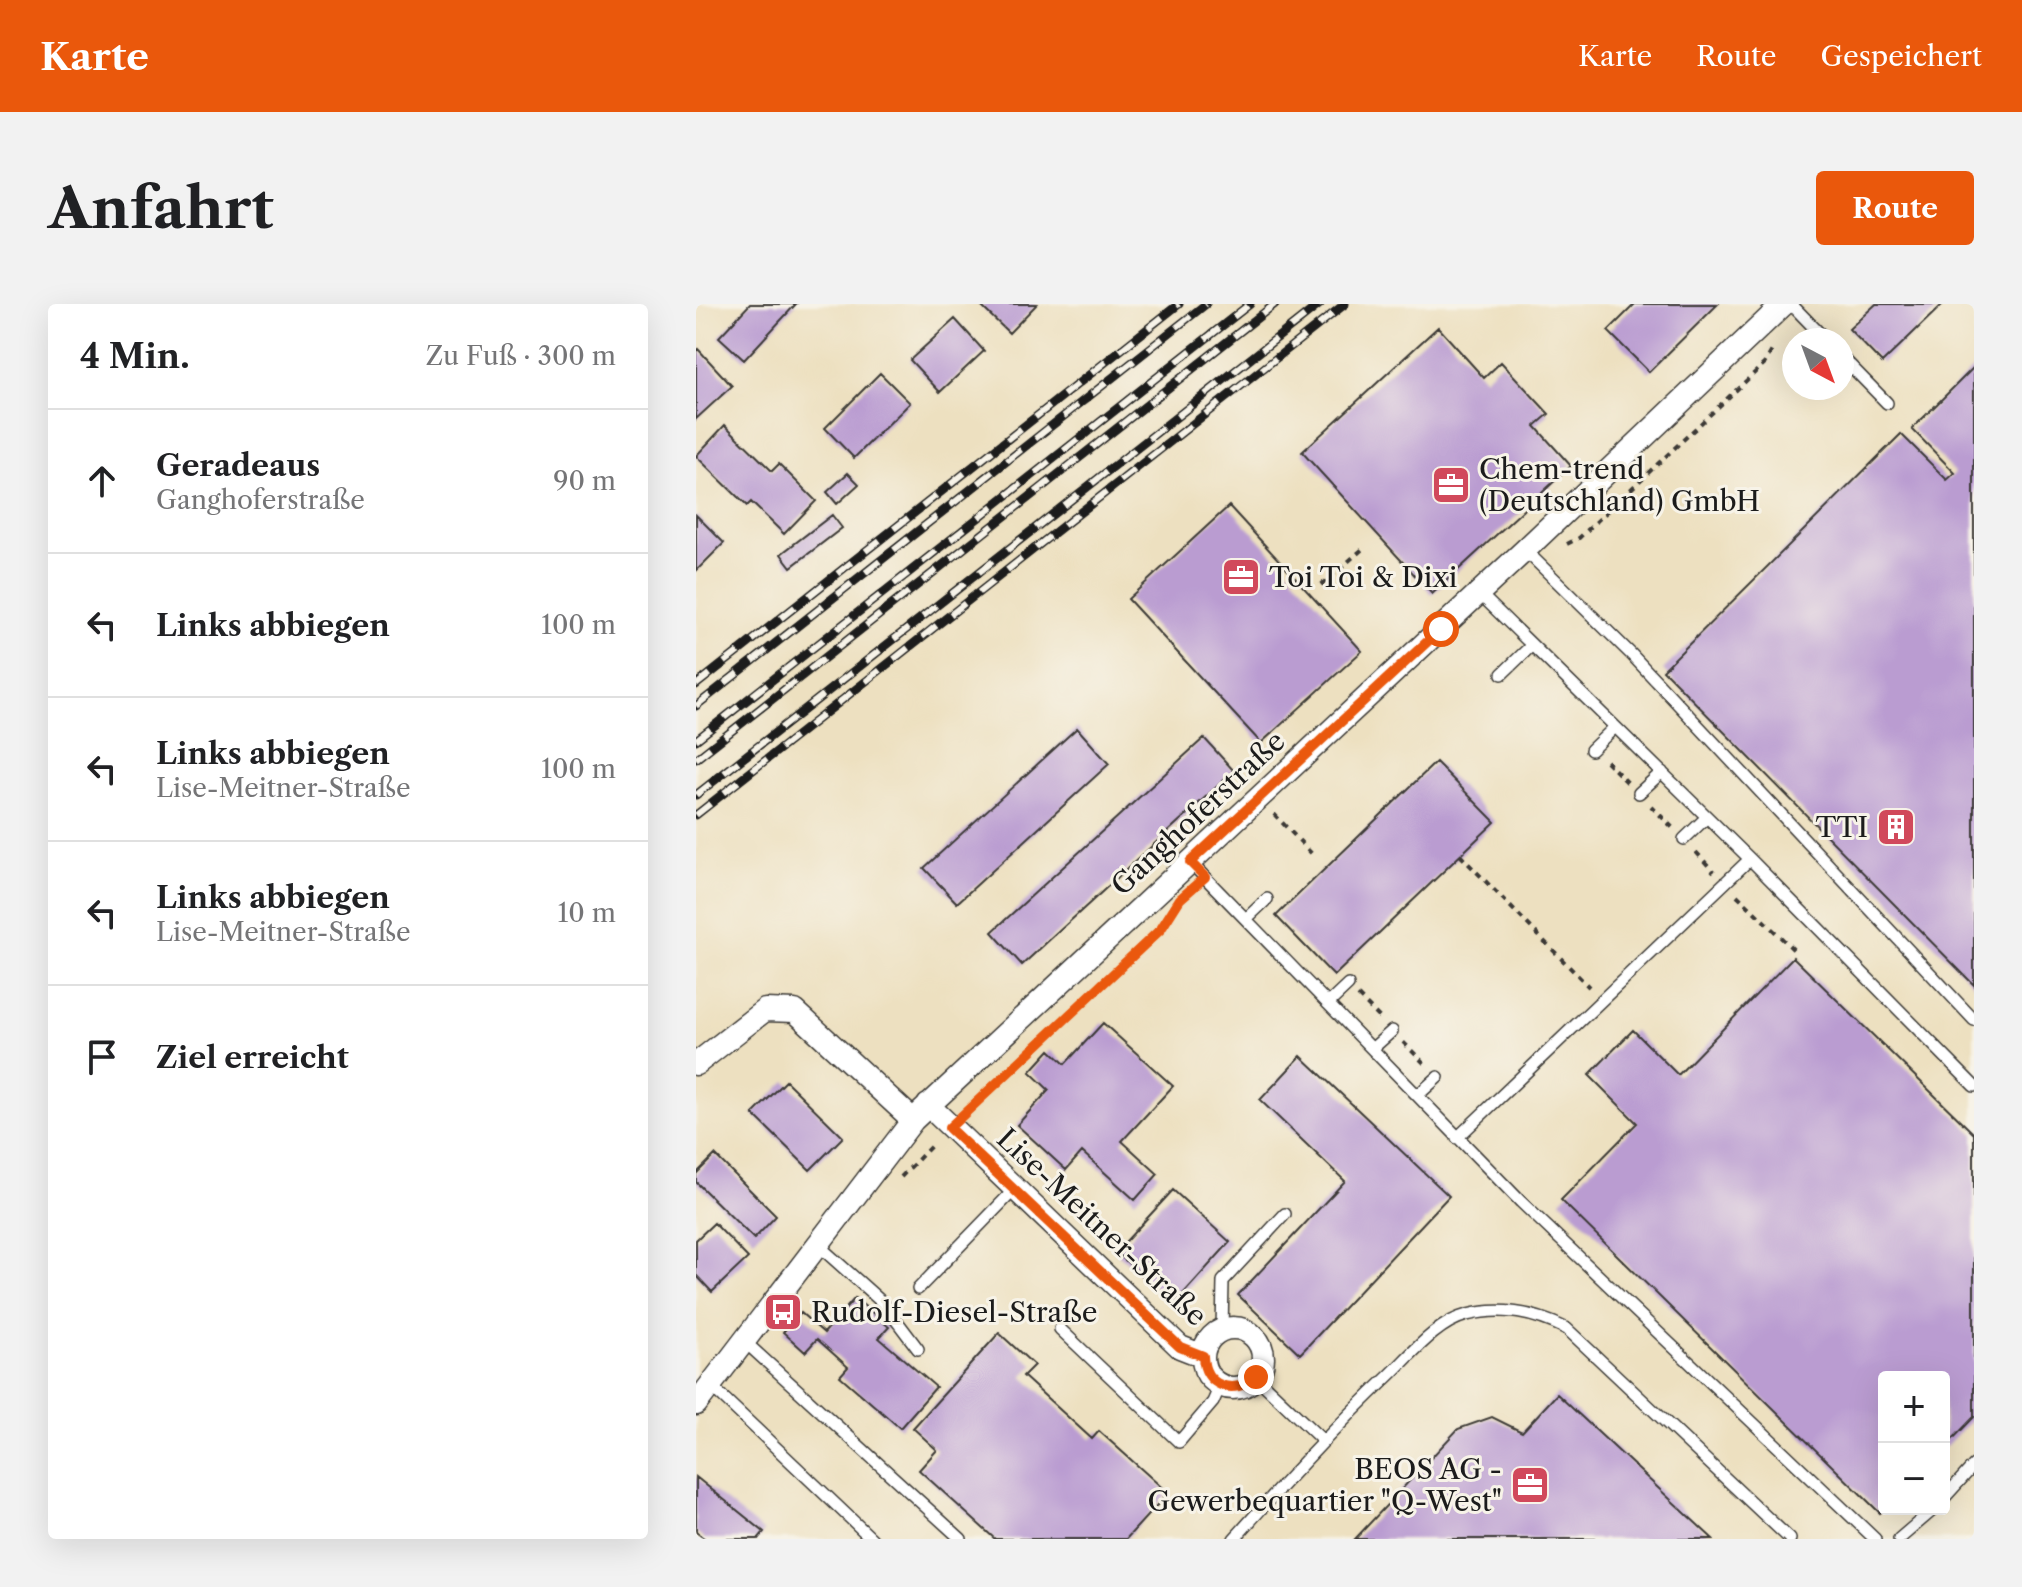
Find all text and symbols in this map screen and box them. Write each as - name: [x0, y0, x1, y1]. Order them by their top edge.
- text: Karte: [40, 33, 149, 80]
- text: Karte: [1578, 39, 1652, 73]
- text: Route: [1696, 39, 1777, 73]
- text: Gespeichert: [1821, 39, 1982, 73]
- button: Route: [1816, 171, 1974, 245]
- text: Anfahrt: [48, 174, 274, 243]
- north arrow: [1782, 328, 1854, 400]
- text: 4 Min.: [80, 335, 190, 377]
- text: Zu Fuß · 300 m: [426, 340, 616, 372]
- text: Geradeaus: [156, 447, 320, 484]
- place label: Chem-trend (Deutschland) GmbH: [1479, 452, 1760, 518]
- icon: ahead: [80, 459, 124, 503]
- office icon: Chem-trend (Deutschland) GmbH: [1430, 464, 1472, 506]
- text: 90 m: [553, 465, 616, 497]
- text: Ganghoferstraße: [156, 484, 365, 516]
- office icon: Toi Toi & Dixi: [1220, 556, 1262, 598]
- place label: Toi Toi & Dixi: [1269, 560, 1457, 594]
- icon: left: [80, 603, 124, 647]
- text: Links abbiegen: [156, 607, 390, 644]
- text: 100 m: [541, 609, 616, 641]
- route start: [1423, 611, 1459, 647]
- street label: Ganghoferstraße: [1104, 724, 1292, 902]
- text: Links abbiegen: [156, 735, 390, 772]
- icon: left: [80, 747, 124, 791]
- text: 100 m: [541, 753, 616, 785]
- text: Lise-Meitner-Straße: [156, 772, 410, 804]
- building icon: TTI: [1875, 806, 1917, 848]
- place label: TTI: [1816, 810, 1868, 844]
- text: Links abbiegen: [156, 879, 390, 916]
- icon: left: [80, 891, 124, 935]
- text: 10 m: [557, 897, 616, 929]
- text: Lise-Meitner-Straße: [156, 916, 410, 948]
- icon: arrive: [80, 1035, 124, 1079]
- text: Ziel erreicht: [156, 1039, 349, 1076]
- street label: Lise-Meitner-Straße: [990, 1121, 1214, 1333]
- bus stop icon: Rudolf-Diesel-Straße: [762, 1291, 804, 1333]
- place label: Rudolf-Diesel-Straße: [811, 1295, 1098, 1329]
- route end: [1238, 1359, 1274, 1395]
- map controls: [1878, 1371, 1950, 1515]
- button: +: [1878, 1371, 1950, 1443]
- button: −: [1878, 1443, 1950, 1515]
- place label: BEOS AG - Gewerbequartier "Q-West": [1147, 1452, 1502, 1518]
- office icon: BEOS AG - Gewerbequartier "Q-West": [1509, 1464, 1551, 1506]

